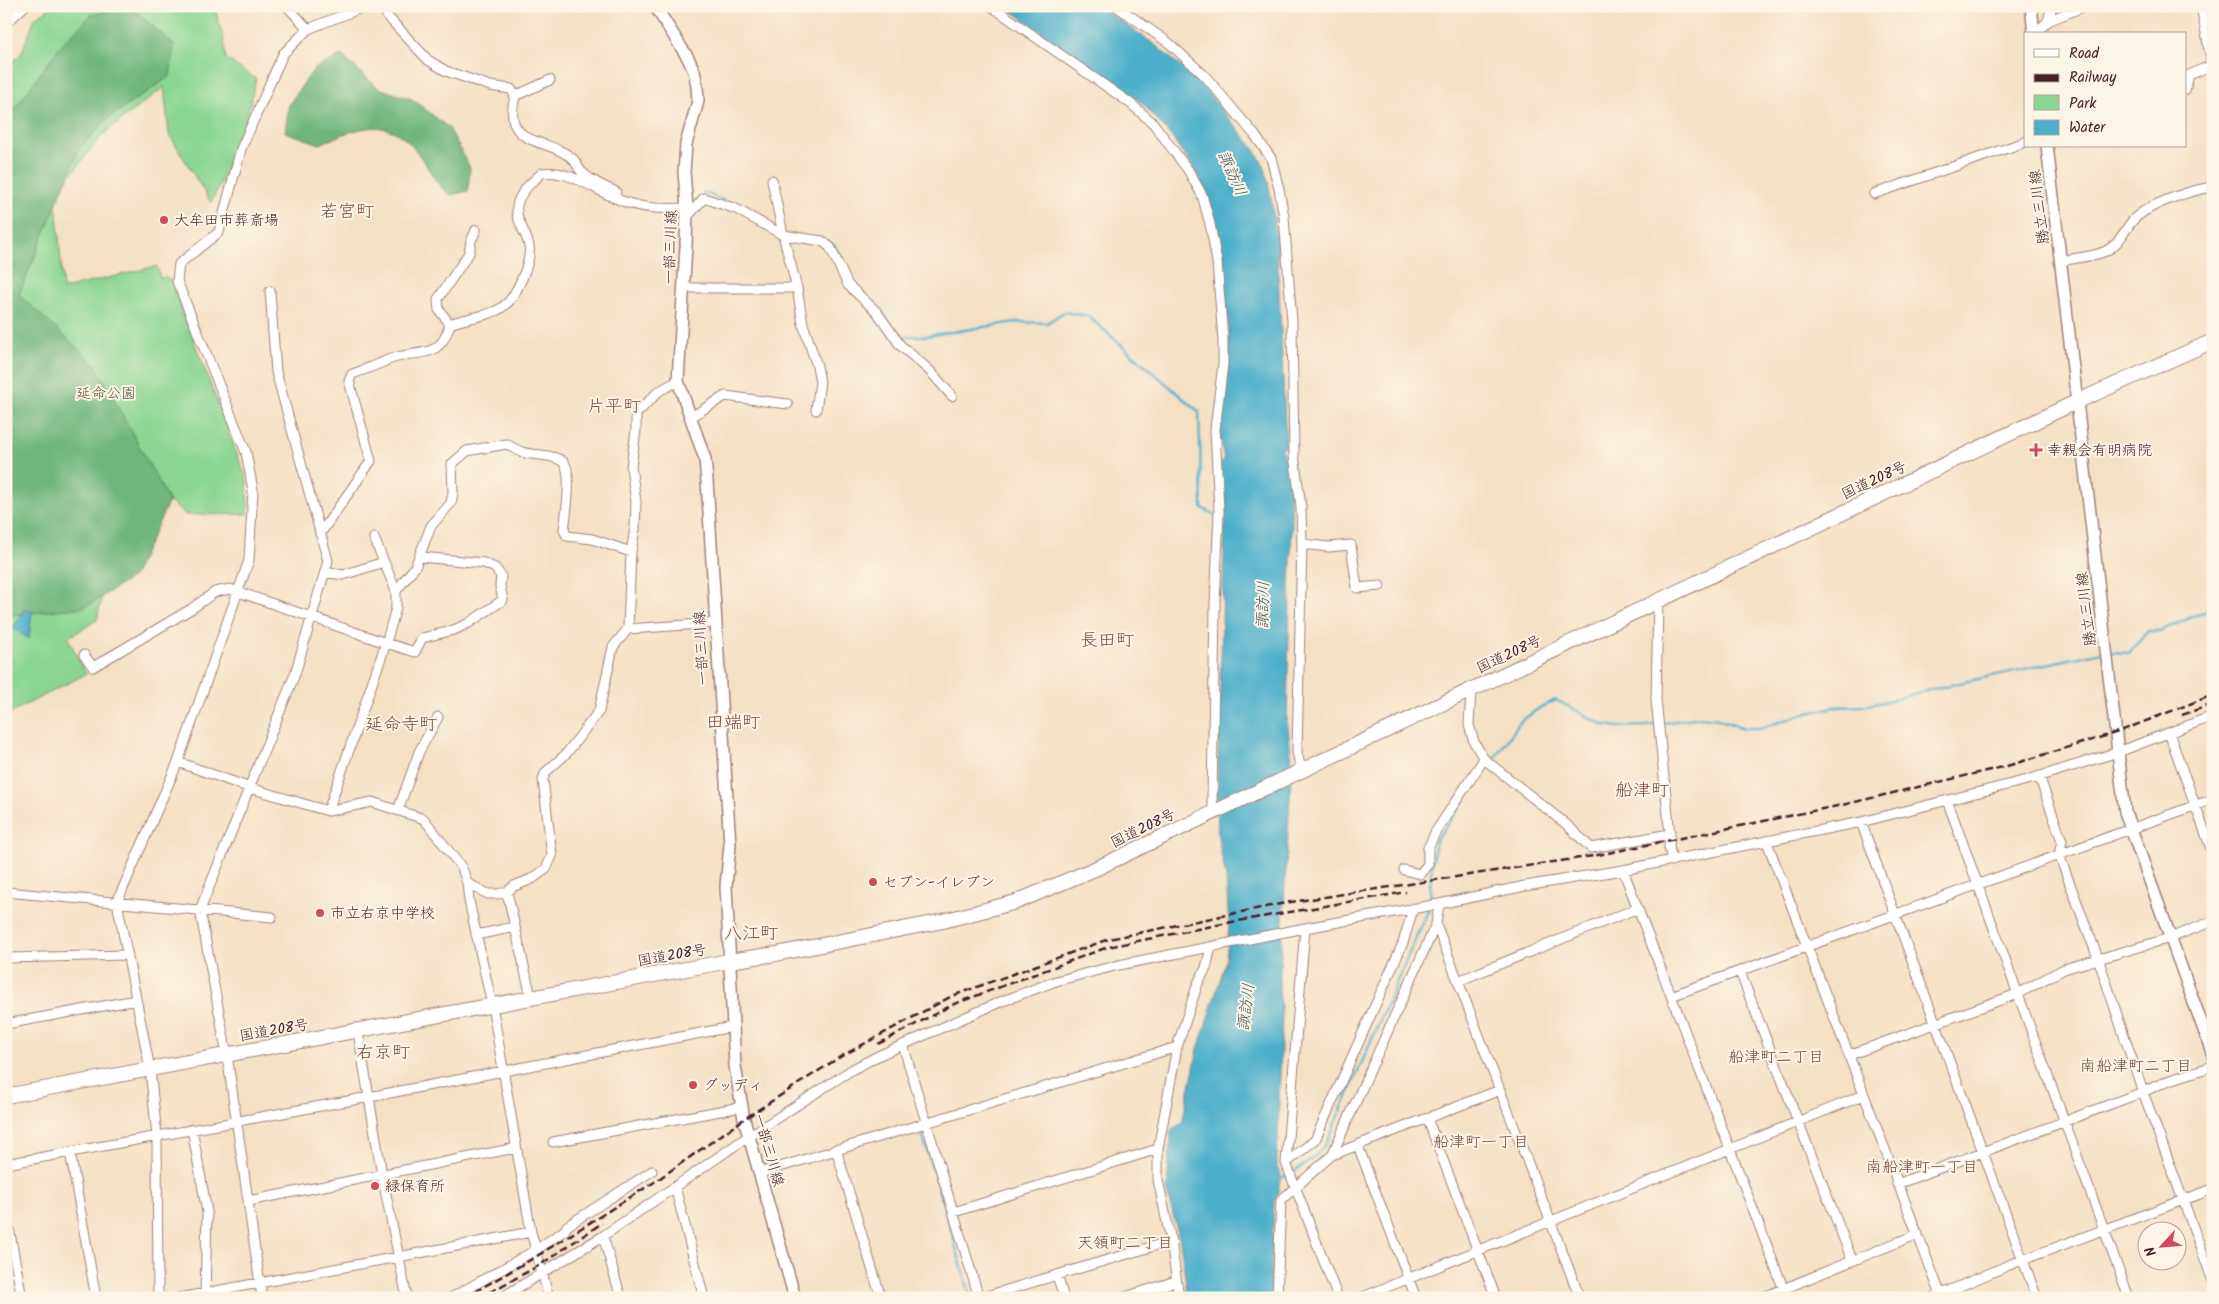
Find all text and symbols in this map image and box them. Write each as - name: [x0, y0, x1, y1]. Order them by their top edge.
- legend: [2024, 32, 2186, 148]
- text: Road: [2069, 42, 2100, 66]
- text: Railway: [2069, 66, 2117, 90]
- text: Park: [2069, 92, 2097, 116]
- text: Water: [2069, 116, 2106, 140]
- water label: 諏訪川: [1210, 147, 1253, 201]
- street label: 勝立三川線: [2024, 168, 2056, 246]
- district label: 若宮町: [320, 198, 374, 227]
- place label: 大牟田市葬斎場: [174, 209, 279, 233]
- street label: 一部三川線: [658, 209, 684, 285]
- marker: 大牟田市葬斎場: [158, 214, 170, 226]
- park label: 延命公園: [76, 382, 136, 406]
- district label: 片平町: [587, 393, 641, 422]
- place label: 幸親会有明病院: [2047, 439, 2152, 463]
- marker: 幸親会有明病院: [2029, 443, 2043, 457]
- street label: 国道208号: [1838, 455, 1911, 507]
- street label: 勝立三川線: [2071, 570, 2103, 648]
- water label: 諏訪川: [1250, 581, 1277, 629]
- street label: 一部三川線: [688, 610, 716, 686]
- district label: 長田町: [1080, 627, 1134, 656]
- street label: 国道208号: [1473, 629, 1546, 681]
- district label: 田端町: [706, 709, 760, 738]
- district label: 延命寺町: [365, 711, 437, 740]
- district label: 船津町: [1615, 777, 1669, 806]
- street label: 国道208号: [1107, 803, 1180, 855]
- place label: セブン-イレブン: [883, 871, 995, 895]
- marker: セブン-イレブン: [867, 876, 879, 888]
- place label: 市立右京中学校: [330, 902, 435, 926]
- marker: 市立右京中学校: [314, 907, 326, 919]
- district label: 八江町: [724, 920, 778, 949]
- street label: 国道208号: [635, 938, 709, 974]
- water label: 諏訪川: [1231, 982, 1262, 1033]
- street label: 国道208号: [237, 1013, 311, 1049]
- district label: 右京町: [356, 1039, 410, 1068]
- district label: 船津町二丁目: [1728, 1045, 1824, 1070]
- district label: 南船津町二丁目: [2080, 1054, 2192, 1079]
- place label: グッディ: [703, 1074, 763, 1098]
- marker: グッディ: [687, 1079, 699, 1091]
- street label: 一部三川線: [746, 1111, 790, 1190]
- district label: 船津町一丁目: [1433, 1130, 1529, 1155]
- district label: 南船津町一丁目: [1866, 1155, 1978, 1180]
- place label: 緑保育所: [385, 1175, 445, 1199]
- marker: 緑保育所: [369, 1180, 381, 1192]
- north arrow: [2136, 1222, 2186, 1272]
- district label: 天領町二丁目: [1077, 1231, 1173, 1256]
- text: N: [2139, 1242, 2163, 1260]

